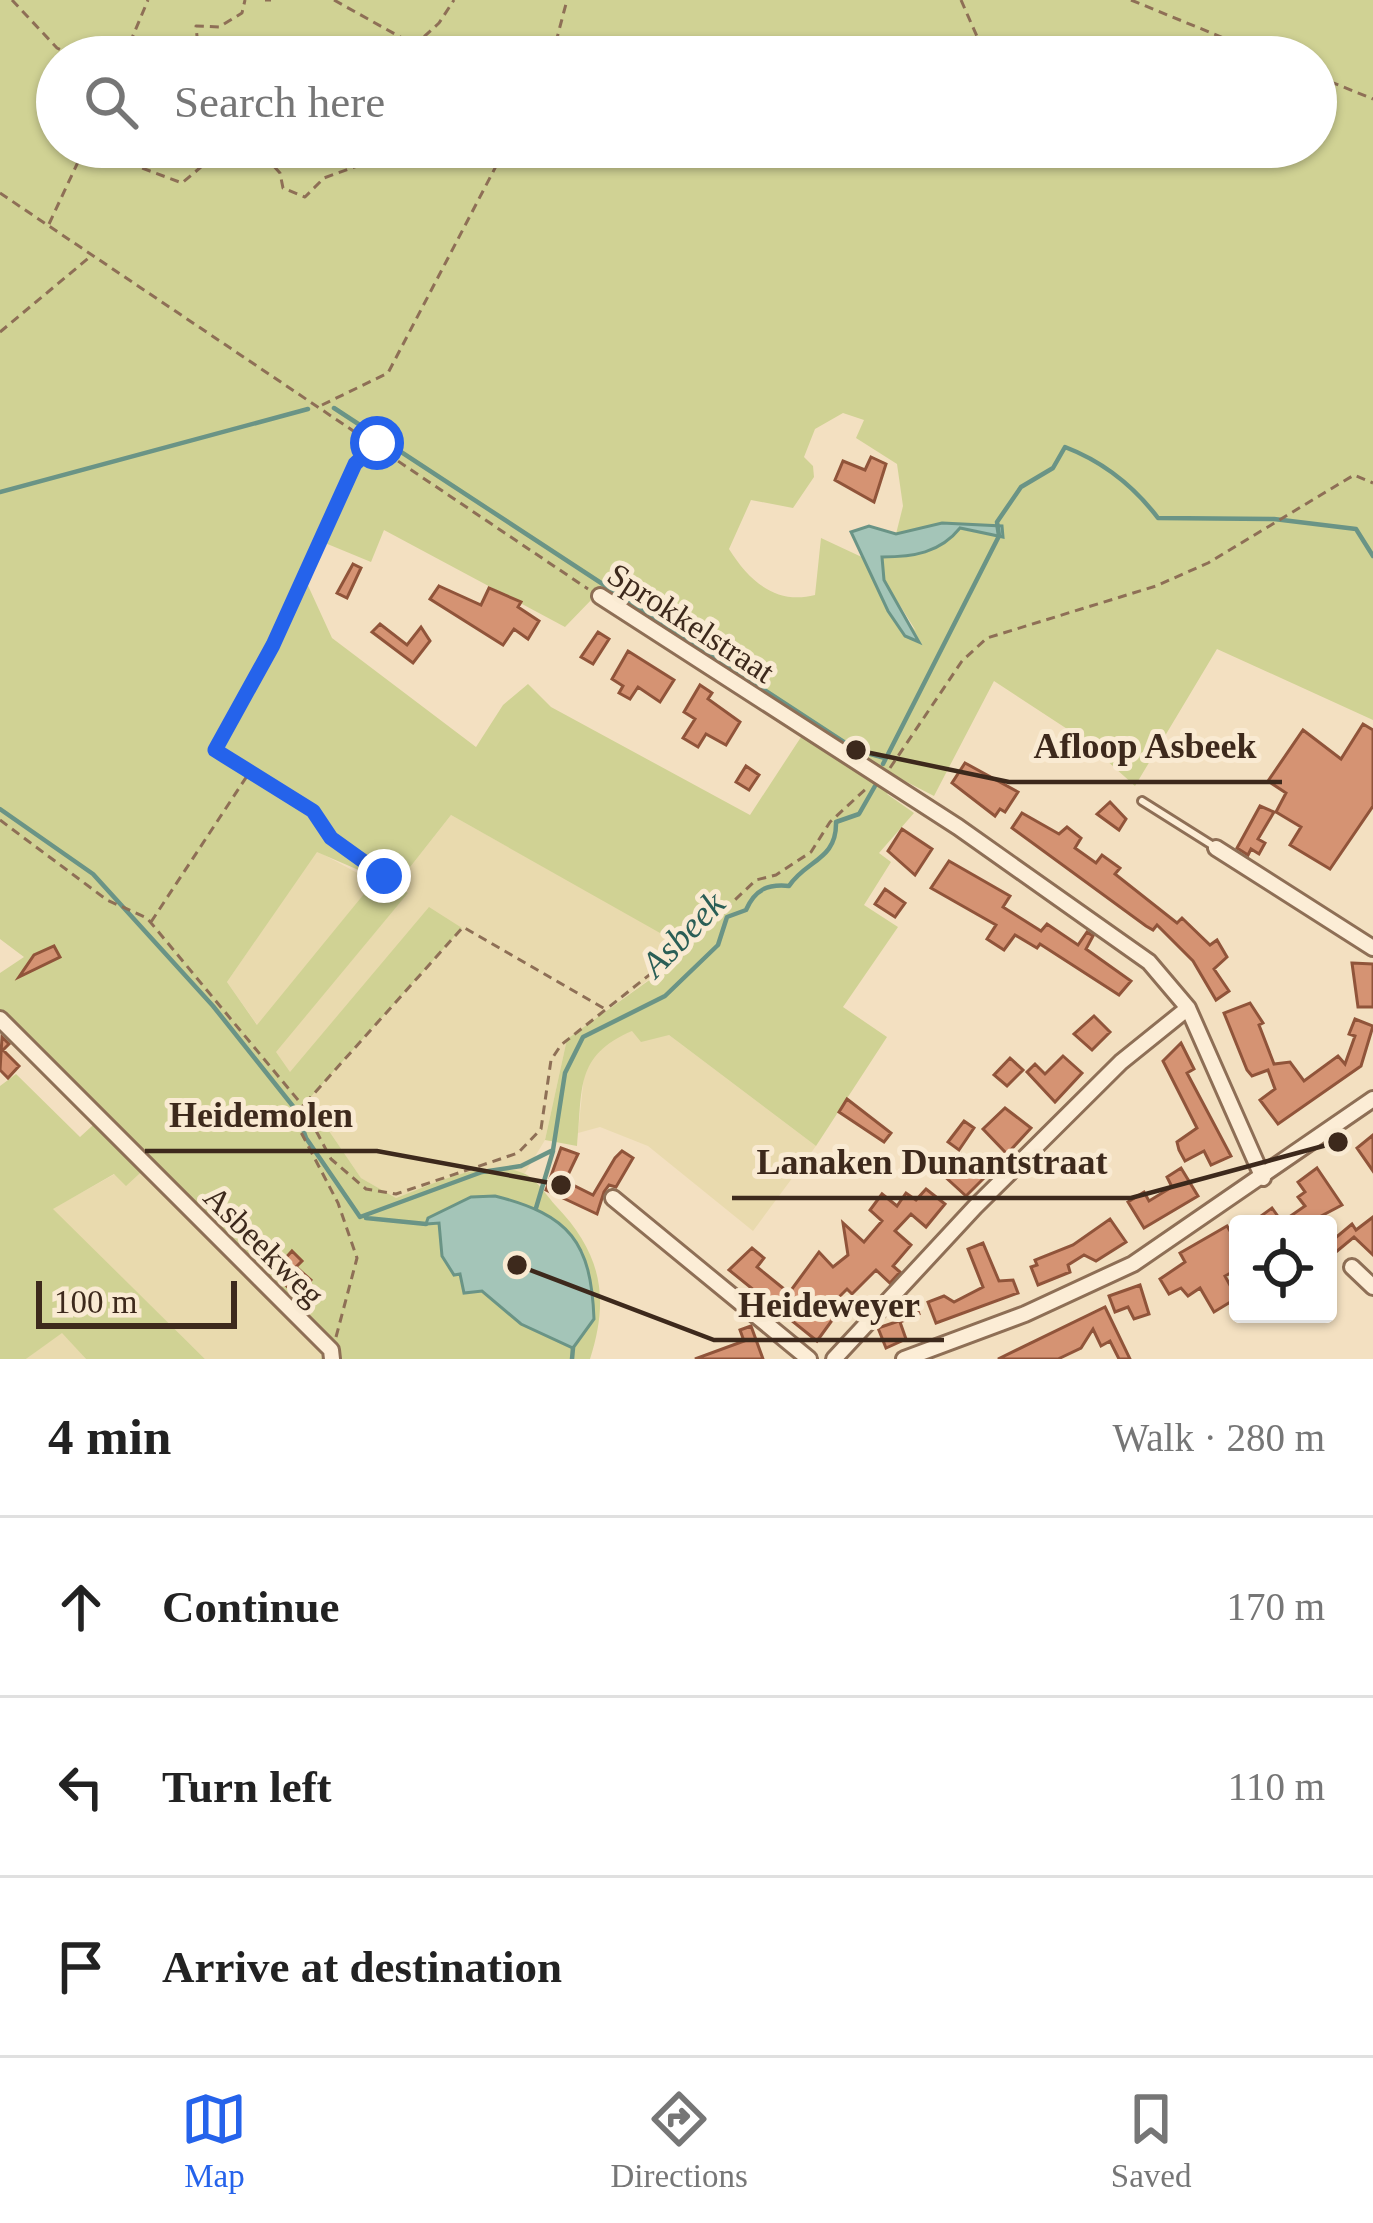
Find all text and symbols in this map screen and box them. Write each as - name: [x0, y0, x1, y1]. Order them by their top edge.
- search box: [36, 36, 1337, 168]
- icon: search: [78, 69, 144, 135]
- text: Search here: [174, 77, 385, 127]
- route start: [350, 416, 404, 470]
- street label: Sprokkelstraat: [601, 556, 781, 690]
- callout: Afloop Asbeek: [1009, 710, 1282, 782]
- text: Afloop Asbeek: [1033, 726, 1257, 766]
- route end: [357, 849, 411, 903]
- water label: Asbeek: [632, 883, 734, 986]
- callout: Heidemolen: [145, 1079, 377, 1151]
- text: Heidemolen: [169, 1095, 353, 1135]
- callout: Lanaken Dunantstraat: [732, 1126, 1131, 1198]
- text: Lanaken Dunantstraat: [756, 1142, 1108, 1182]
- street label: Asbeekweg: [197, 1179, 331, 1313]
- map controls: [1229, 1215, 1337, 1323]
- button: locate: [1229, 1215, 1337, 1323]
- callout: Heideweyer: [714, 1268, 944, 1340]
- scale bar: [36, 1275, 237, 1328]
- text: 100 m: [54, 1284, 137, 1320]
- text: Heideweyer: [738, 1285, 920, 1325]
- text: 4 min: [48, 1409, 171, 1465]
- text: Walk · 280 m: [1113, 1416, 1325, 1459]
- icon: ahead: [48, 1574, 114, 1640]
- text: Continue: [162, 1582, 340, 1632]
- text: 170 m: [1226, 1585, 1325, 1628]
- icon: left: [48, 1754, 114, 1820]
- text: Turn left: [162, 1762, 332, 1812]
- text: 110 m: [1228, 1765, 1325, 1808]
- icon: arrive: [48, 1934, 114, 2000]
- text: Arrive at destination: [162, 1942, 562, 1992]
- tab: Map: [181, 2086, 247, 2195]
- tab: Directions: [610, 2086, 748, 2195]
- tab: Saved: [1111, 2086, 1192, 2195]

